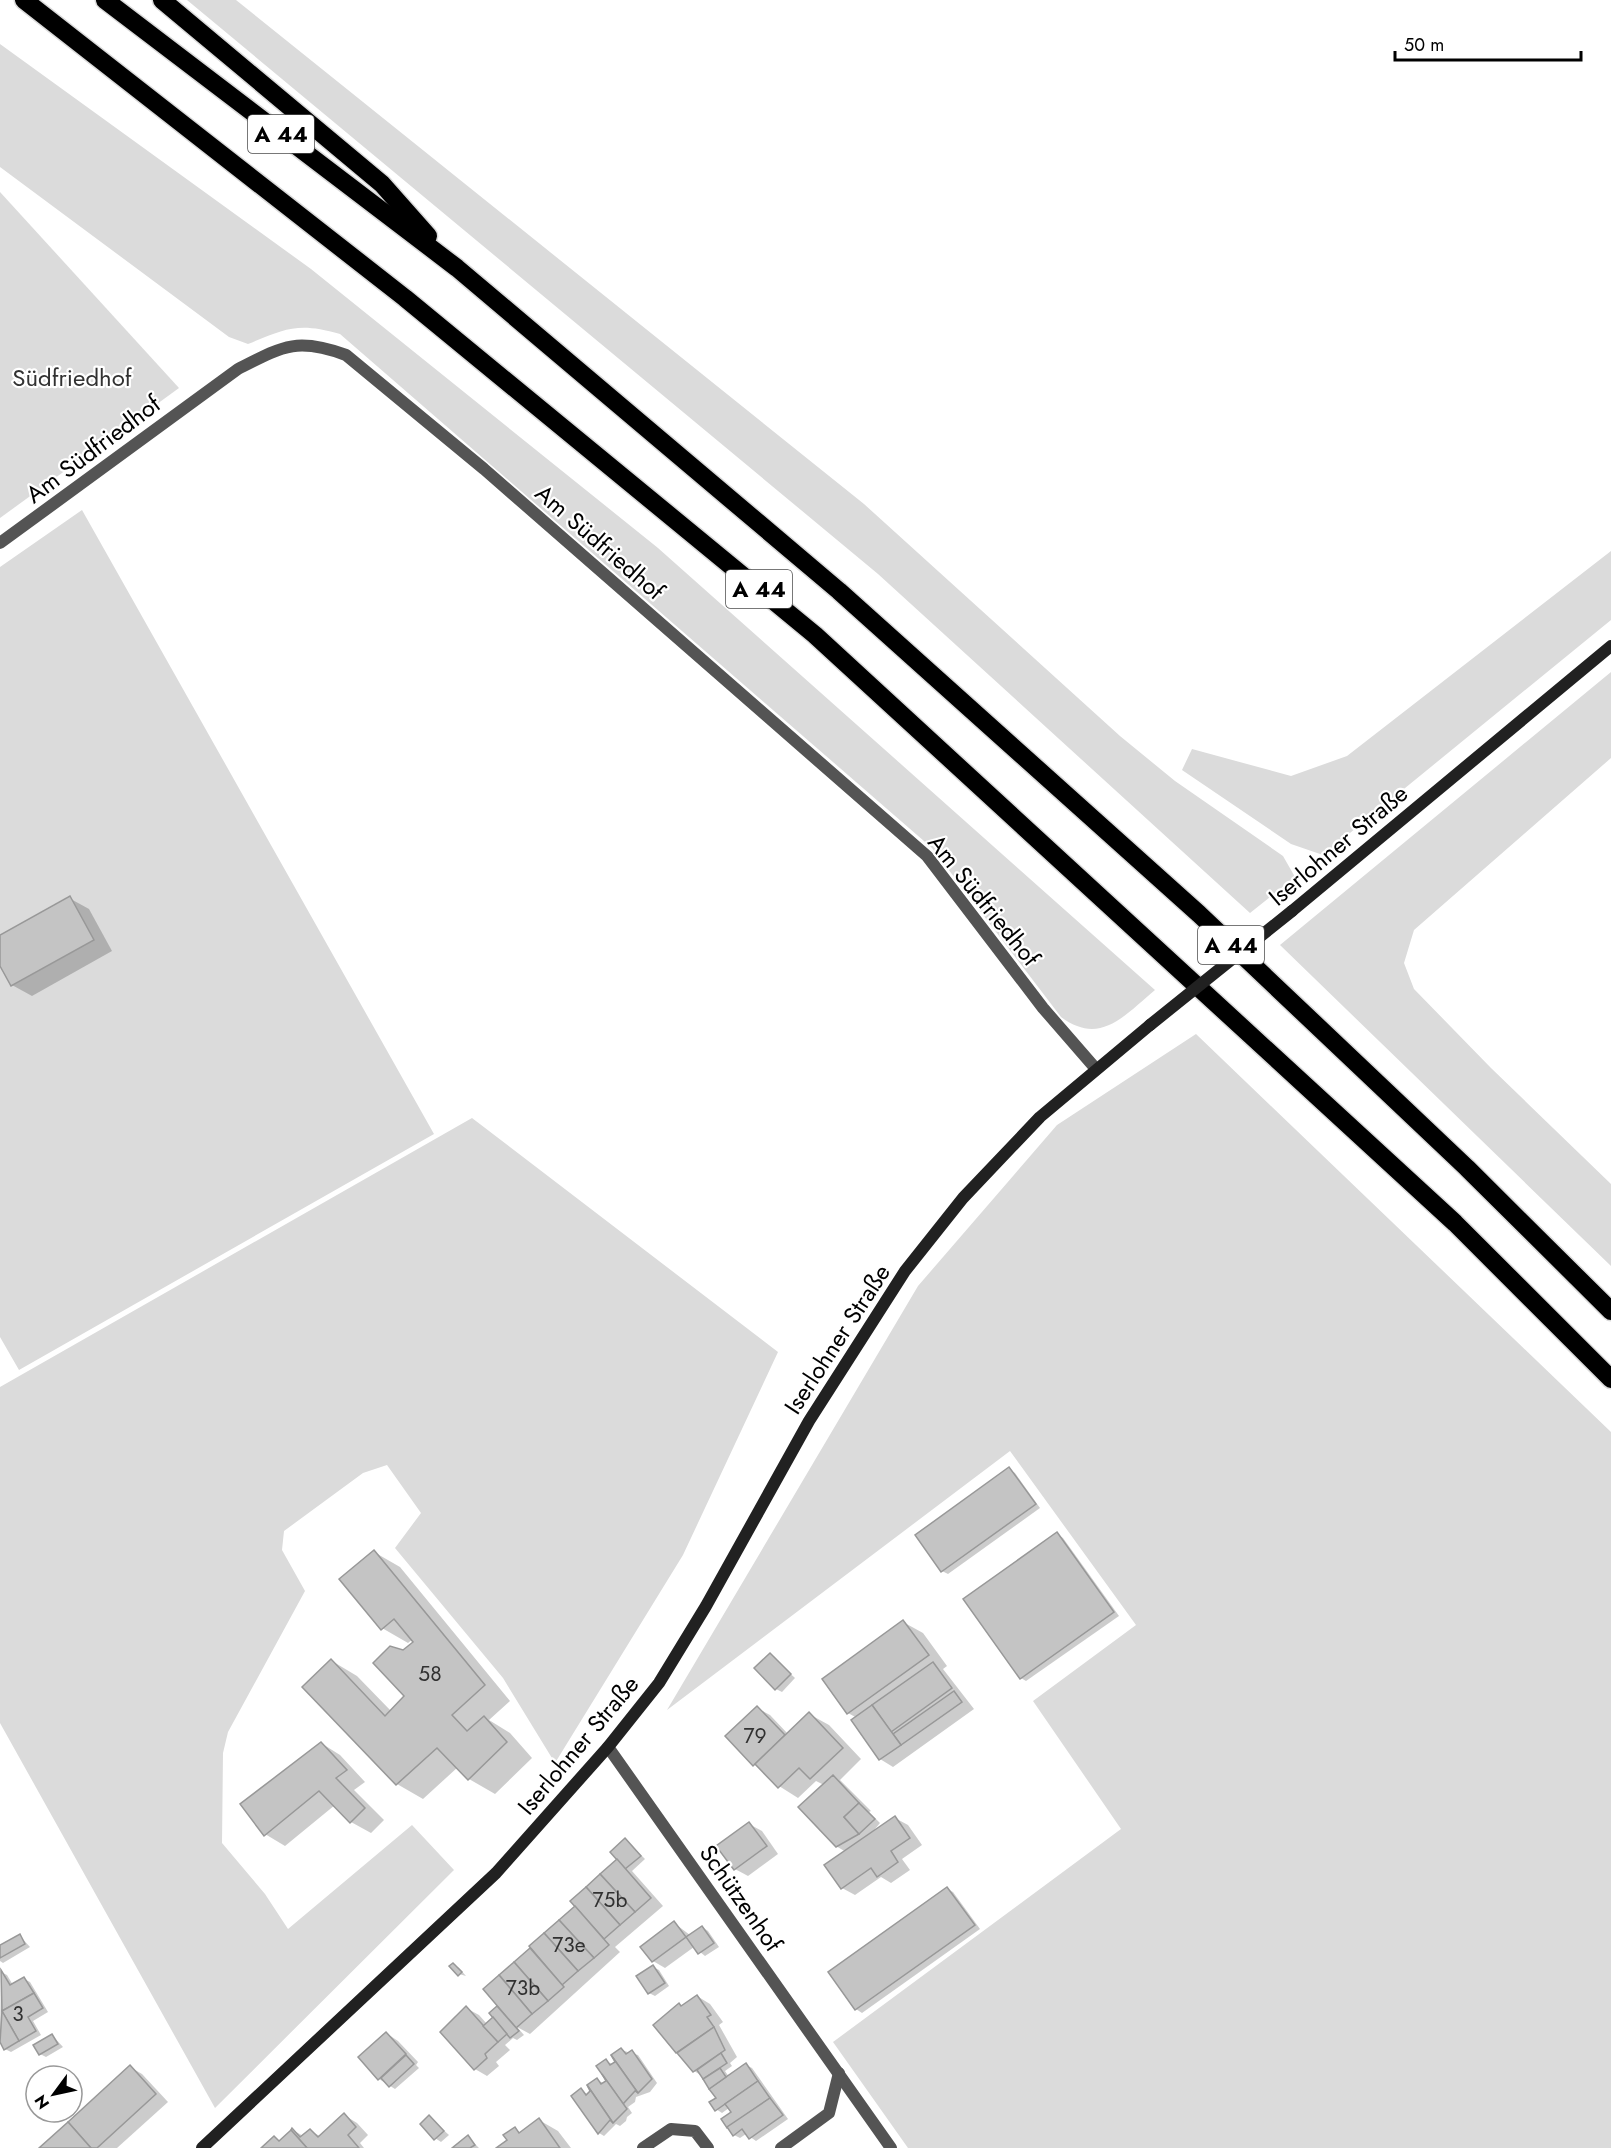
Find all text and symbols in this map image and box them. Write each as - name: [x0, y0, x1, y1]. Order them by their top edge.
- scale bar: [1395, 24, 1581, 62]
- text: 50 m: [1404, 32, 1444, 58]
- road number: A 44: [248, 115, 314, 153]
- park label: Südfriedhof: [12, 360, 133, 395]
- street label: Am Südfriedhof: [18, 386, 169, 511]
- street label: Am Südfriedhof: [528, 476, 673, 609]
- road number: A 44: [726, 570, 792, 608]
- street label: Iserlohner Straße: [1261, 776, 1415, 914]
- street label: Am Südfriedhof: [920, 826, 1049, 975]
- road number: A 44: [1198, 926, 1264, 964]
- street label: Iserlohner Straße: [775, 1257, 899, 1421]
- house number: 58: [418, 1659, 442, 1689]
- street label: Iserlohner Straße: [509, 1668, 647, 1822]
- house number: 79: [743, 1721, 767, 1751]
- street label: Schützenhof: [691, 1837, 791, 1960]
- house number: 75b: [593, 1885, 627, 1915]
- house number: 73e: [552, 1930, 586, 1960]
- house number: 73b: [506, 1973, 540, 2003]
- house number: 3: [12, 1999, 24, 2029]
- north arrow: [24, 2064, 84, 2124]
- text: N: [29, 2090, 55, 2113]

